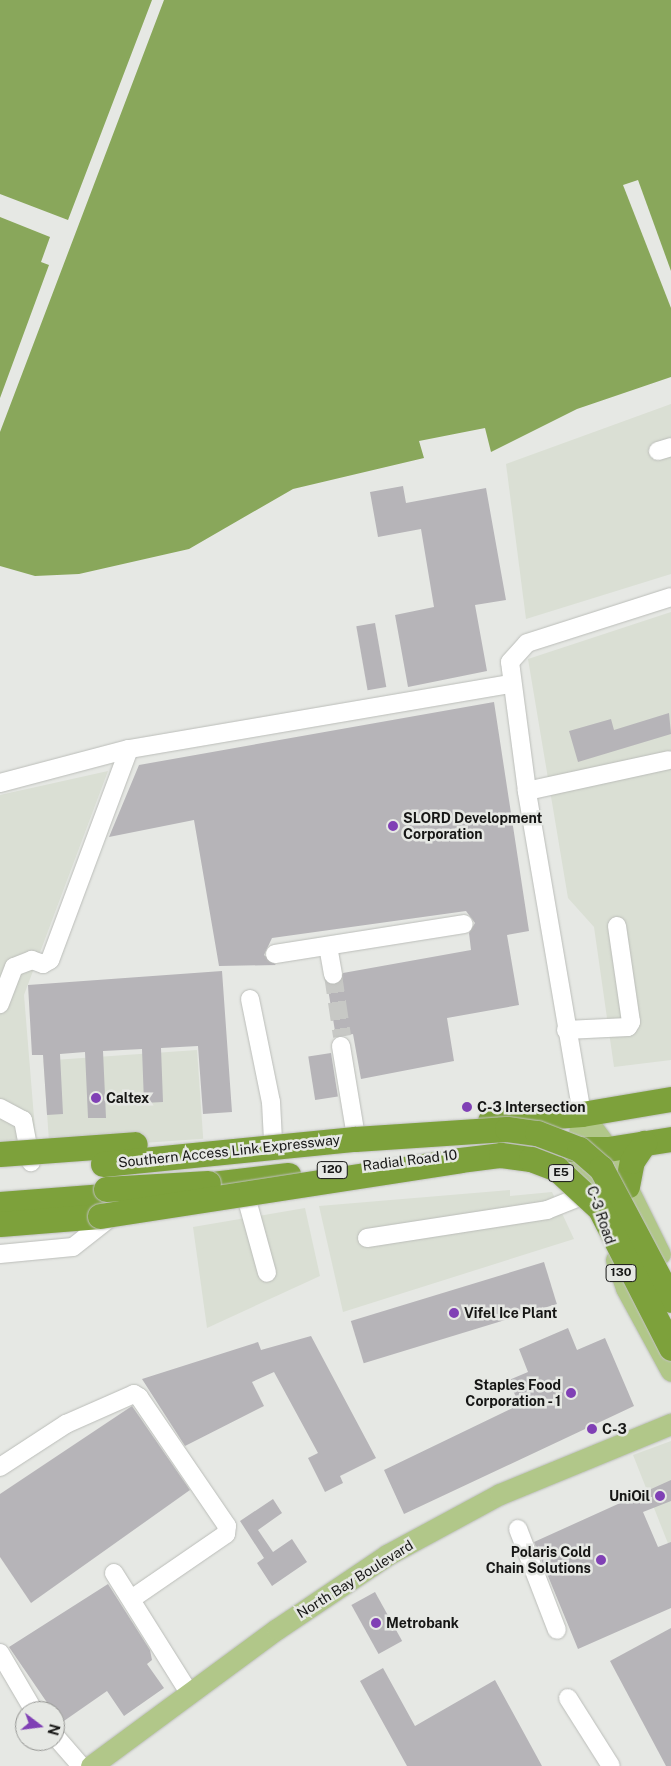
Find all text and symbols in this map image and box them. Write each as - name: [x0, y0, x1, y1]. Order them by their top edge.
- place label: SLORD Development Corporation: [403, 810, 542, 842]
- marker: SLORD Development Corporation: [387, 820, 399, 832]
- place label: Caltex: [106, 1090, 149, 1106]
- marker: Caltex: [90, 1092, 102, 1104]
- place label: C-3 Intersection: [477, 1099, 586, 1115]
- marker: C-3 Intersection: [461, 1101, 473, 1113]
- street label: Southern Access Link Expressway: [117, 1131, 341, 1171]
- street label: Radial Road 10: [362, 1146, 458, 1174]
- road number: 120: [316, 1160, 348, 1180]
- road number: E5: [547, 1164, 575, 1182]
- street label: C-3 Road: [583, 1184, 619, 1246]
- road number: 130: [605, 1264, 637, 1282]
- place label: Vifel Ice Plant: [464, 1305, 557, 1321]
- marker: Vifel Ice Plant: [448, 1307, 460, 1319]
- place label: Staples Food Corporation - 1: [464, 1377, 561, 1410]
- marker: Staples Food Corporation - 1: [565, 1387, 577, 1399]
- place label: C-3: [602, 1421, 627, 1437]
- marker: C-3: [586, 1423, 598, 1435]
- place label: UniOil: [609, 1488, 650, 1504]
- marker: UniOil: [654, 1490, 666, 1502]
- street label: North Bay Boulevard: [294, 1536, 416, 1622]
- place label: Polaris Cold Chain Solutions: [486, 1544, 591, 1576]
- marker: Polaris Cold Chain Solutions: [595, 1554, 607, 1566]
- place label: Metrobank: [386, 1615, 459, 1631]
- marker: Metrobank: [370, 1617, 382, 1629]
- north arrow: [15, 1701, 65, 1751]
- text: N: [44, 1722, 63, 1737]

